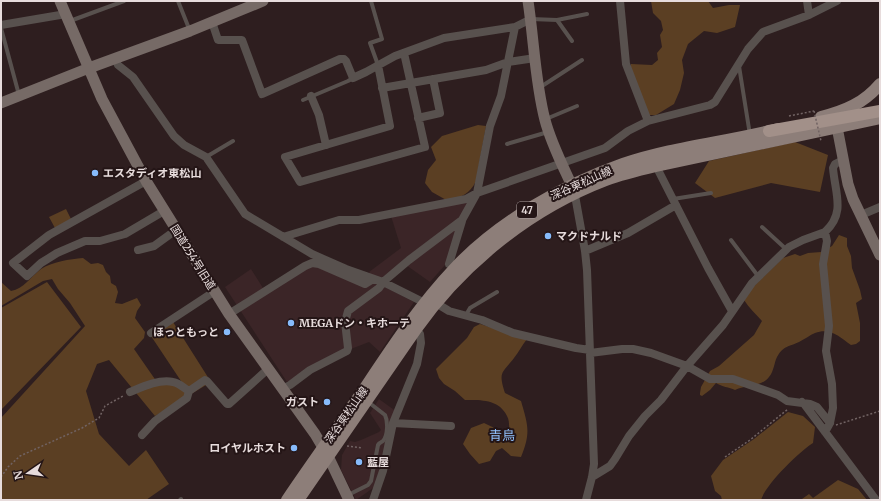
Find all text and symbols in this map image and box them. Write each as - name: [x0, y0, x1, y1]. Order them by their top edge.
- street label: 深谷東松山線: [548, 163, 614, 203]
- place label: エスタディオ東松山: [103, 166, 201, 180]
- marker: エスタディオ東松山: [90, 168, 100, 178]
- road number: 47: [517, 202, 537, 218]
- street label: 国道254号旧道: [167, 222, 219, 292]
- place label: マクドナルド: [556, 229, 622, 243]
- marker: マクドナルド: [543, 231, 553, 241]
- place label: MEGAドン・キホーテ: [299, 316, 410, 330]
- marker: MEGAドン・キホーテ: [286, 318, 296, 328]
- place label: ほっともっと: [153, 325, 219, 339]
- marker: ほっともっと: [222, 327, 232, 337]
- street label: 深谷東松山線: [321, 384, 371, 446]
- place label: ガスト: [286, 395, 319, 409]
- marker: ガスト: [322, 397, 332, 407]
- district label: 青鳥: [489, 427, 515, 444]
- place label: ロイヤルホスト: [209, 441, 286, 455]
- marker: ロイヤルホスト: [289, 443, 299, 453]
- north arrow: [8, 453, 48, 493]
- place label: 藍屋: [367, 455, 389, 469]
- marker: 藍屋: [354, 457, 364, 467]
- text: N: [10, 469, 26, 481]

